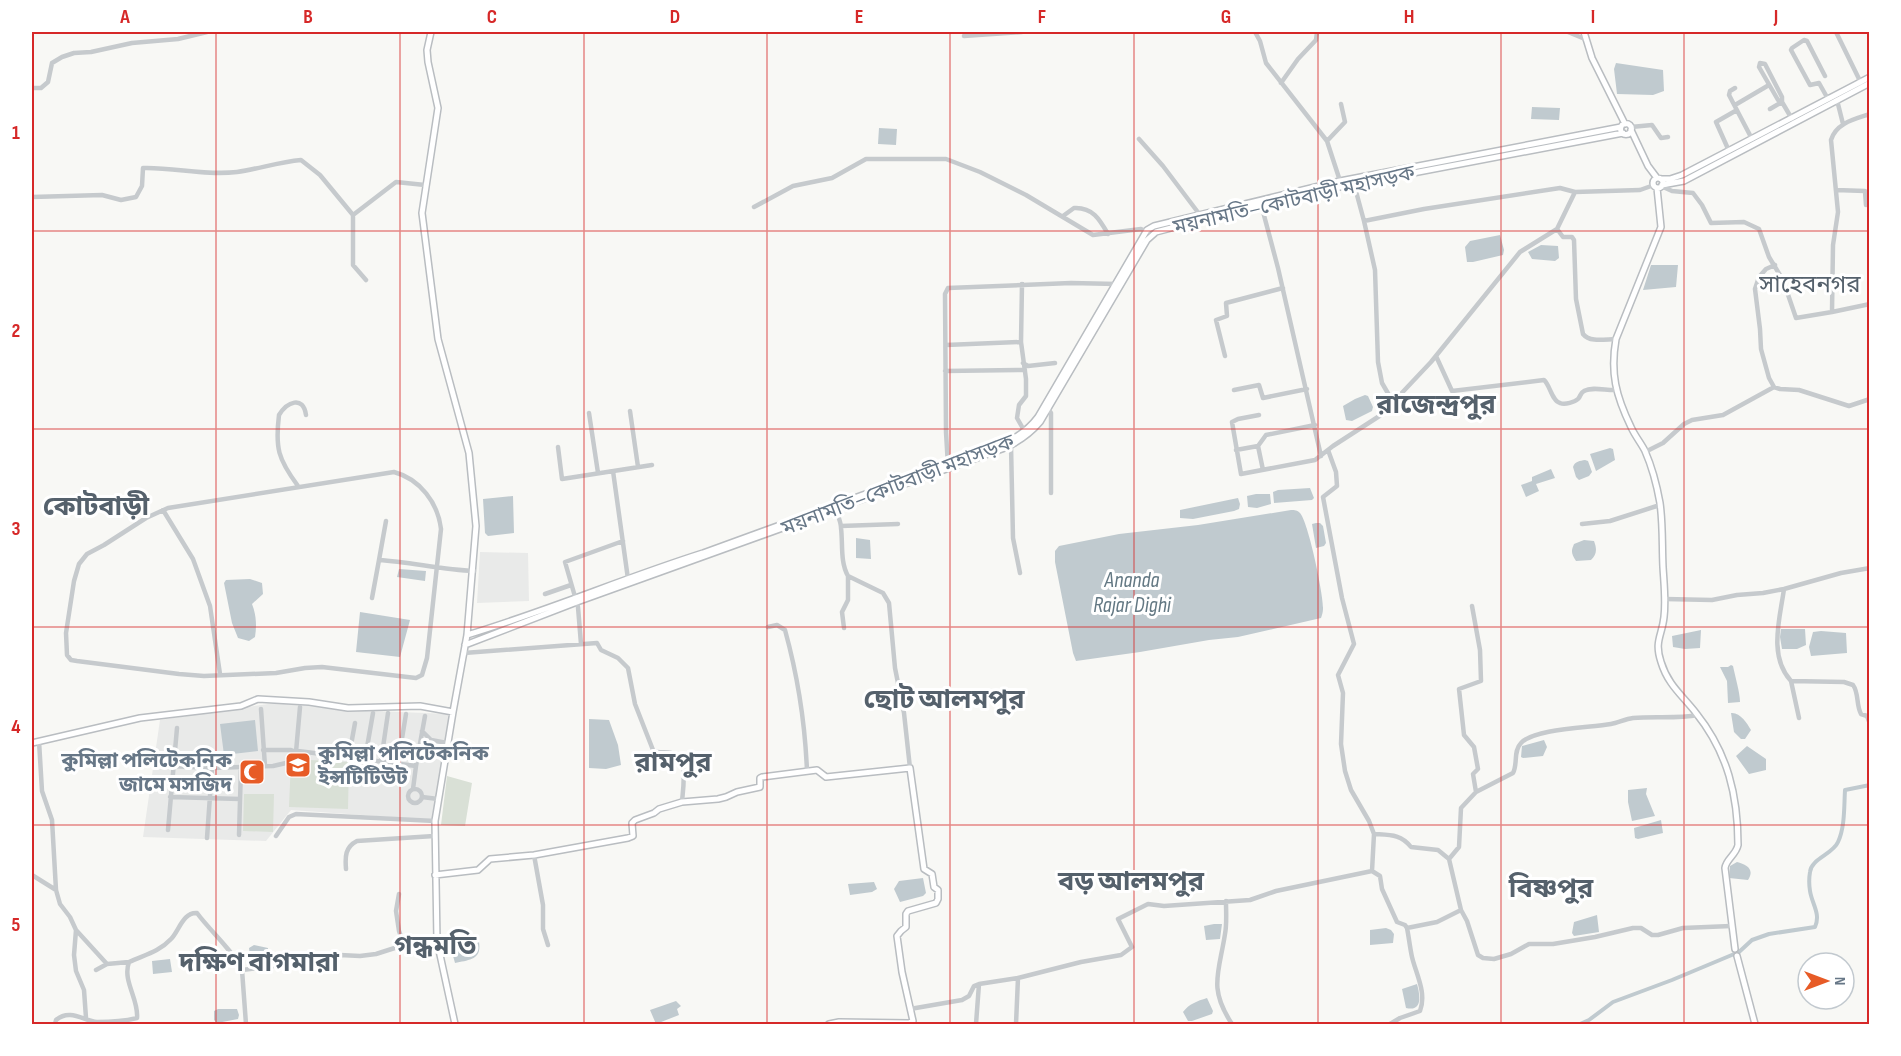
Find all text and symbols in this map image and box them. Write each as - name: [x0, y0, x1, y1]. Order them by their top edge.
- text: A: [119, 5, 130, 29]
- text: B: [303, 5, 313, 29]
- text: C: [487, 5, 497, 29]
- text: D: [670, 5, 680, 29]
- text: E: [855, 5, 863, 29]
- text: F: [1038, 5, 1046, 29]
- text: G: [1221, 5, 1231, 29]
- text: H: [1404, 5, 1414, 29]
- text: I: [1591, 5, 1595, 29]
- text: J: [1773, 5, 1778, 29]
- text: 1: [12, 121, 20, 145]
- street label: ময়নামতি–কোটবাড়ী মহাসড়ক: [1170, 160, 1418, 240]
- district label: সাহেবনগর: [1758, 270, 1861, 299]
- text: 2: [12, 319, 20, 343]
- district label: রাজেন্দ্রপুর: [1375, 389, 1496, 421]
- street label: ময়নামতি–কোটবাড়ী মহাসড়ক: [777, 429, 1019, 541]
- district label: কোটবাড়ী: [43, 490, 150, 523]
- text: 3: [12, 517, 21, 541]
- water label: Ananda Rajar Dighi: [1093, 567, 1172, 619]
- district label: ছোট আলমপুর: [863, 683, 1025, 716]
- text: 4: [11, 715, 21, 739]
- place label: কুমিল্লা পলিটেকনিক ইন্সটিটিউট: [317, 741, 490, 790]
- district label: রামপুর: [634, 747, 712, 779]
- place label: কুমিল্লা পলিটেকনিক জামে মসজিদ: [60, 748, 233, 797]
- school or university icon: কুমিল্লা পলিটেকনিক ইন্সটিটিউট: [283, 750, 313, 780]
- mosque icon: কুমিল্লা পলিটেকনিক জামে মসজিদ: [237, 757, 267, 787]
- district label: বড় আলমপুর: [1057, 866, 1205, 898]
- district label: বিষ্ণপুর: [1508, 872, 1594, 905]
- text: 5: [12, 913, 21, 937]
- district label: গন্ধমতি: [394, 929, 477, 962]
- district label: দক্ষিণ বাগমারা: [178, 946, 339, 979]
- north arrow: [1796, 951, 1856, 1011]
- text: N: [1830, 977, 1849, 985]

